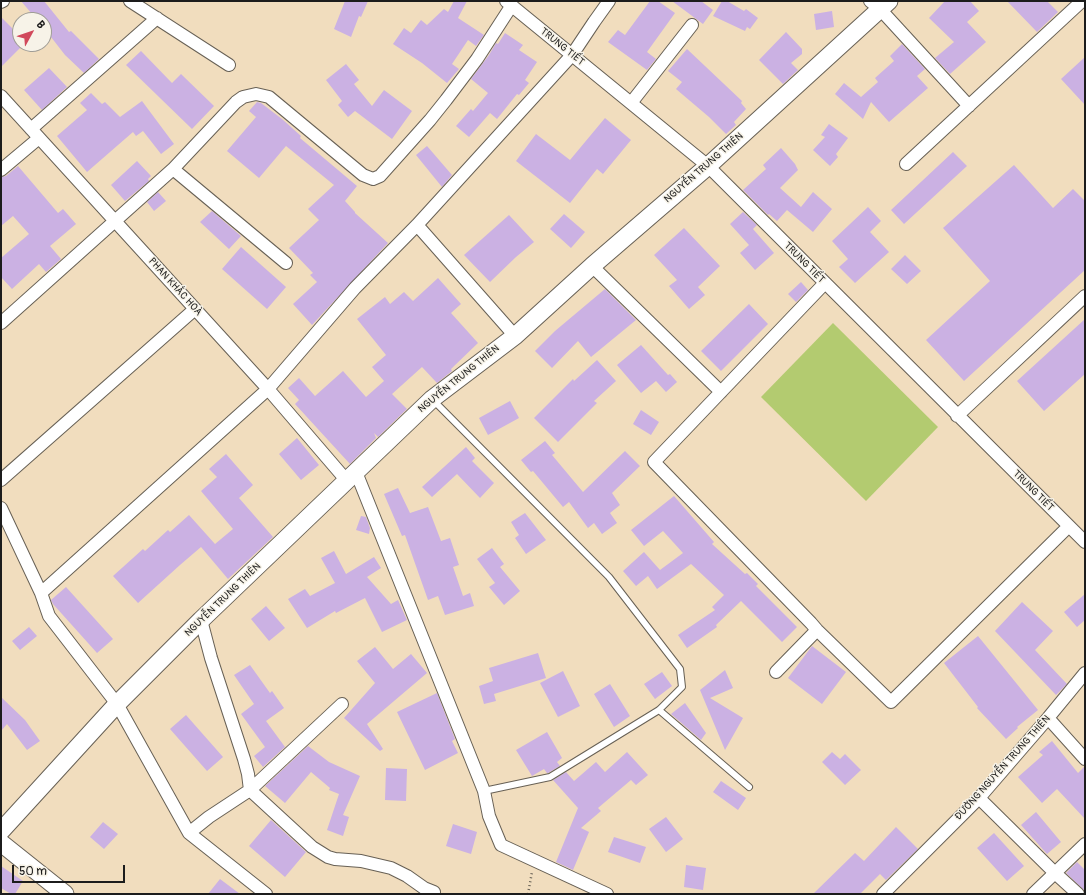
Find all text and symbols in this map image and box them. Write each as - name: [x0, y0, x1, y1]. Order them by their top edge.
- north arrow: [12, 12, 52, 52]
- text: B: [34, 18, 48, 31]
- street label: TRUNG TIẾT: [538, 26, 586, 68]
- street label: NGUYỄN TRUNG THIÊN: [662, 130, 746, 206]
- street label: TRUNG TIẾT: [781, 240, 827, 286]
- street label: PHAN KHẮC HOÀ: [146, 255, 204, 319]
- street label: NGUYỄN TRUNG THIÊN: [416, 343, 502, 415]
- street label: TRUNG TIẾT: [1010, 468, 1056, 514]
- street label: NGUYỄN TRUNG THIÊN: [183, 561, 263, 639]
- street label: ĐƯỜNG NGUYỄN TRUNG THIÊN: [953, 713, 1053, 823]
- scale bar: [14, 857, 127, 883]
- text: 50 m: [19, 864, 47, 879]

